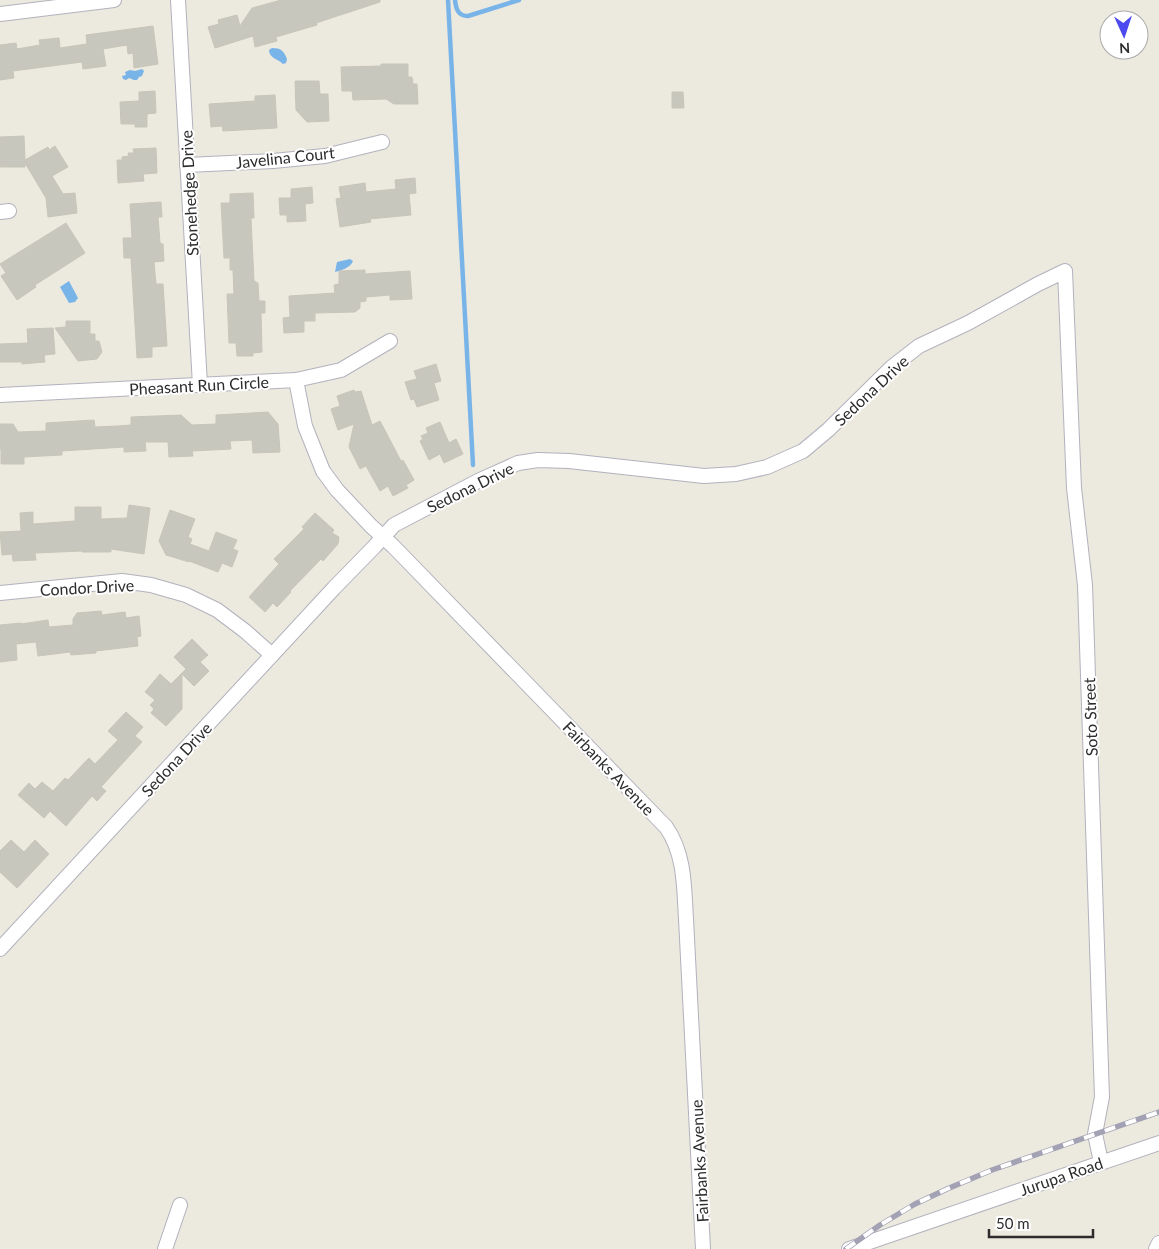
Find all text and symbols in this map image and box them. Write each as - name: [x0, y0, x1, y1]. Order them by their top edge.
- north arrow: [1099, 10, 1149, 60]
- text: N: [1119, 40, 1131, 57]
- street label: Stonehedge Drive: [176, 130, 202, 256]
- street label: Javelina Court: [235, 142, 336, 172]
- street label: Sedona Drive: [830, 351, 912, 429]
- street label: Pheasant Run Circle: [129, 372, 269, 398]
- street label: Sedona Drive: [423, 458, 517, 516]
- street label: Condor Drive: [39, 575, 135, 599]
- street label: Soto Street: [1079, 677, 1101, 757]
- street label: Fairbanks Avenue: [559, 717, 659, 819]
- street label: Sedona Drive: [137, 718, 215, 800]
- street label: Fairbanks Avenue: [686, 1099, 712, 1223]
- street label: Jurupa Road: [1017, 1153, 1105, 1199]
- scale bar: [989, 1206, 1093, 1238]
- text: 50 m: [996, 1214, 1030, 1232]

